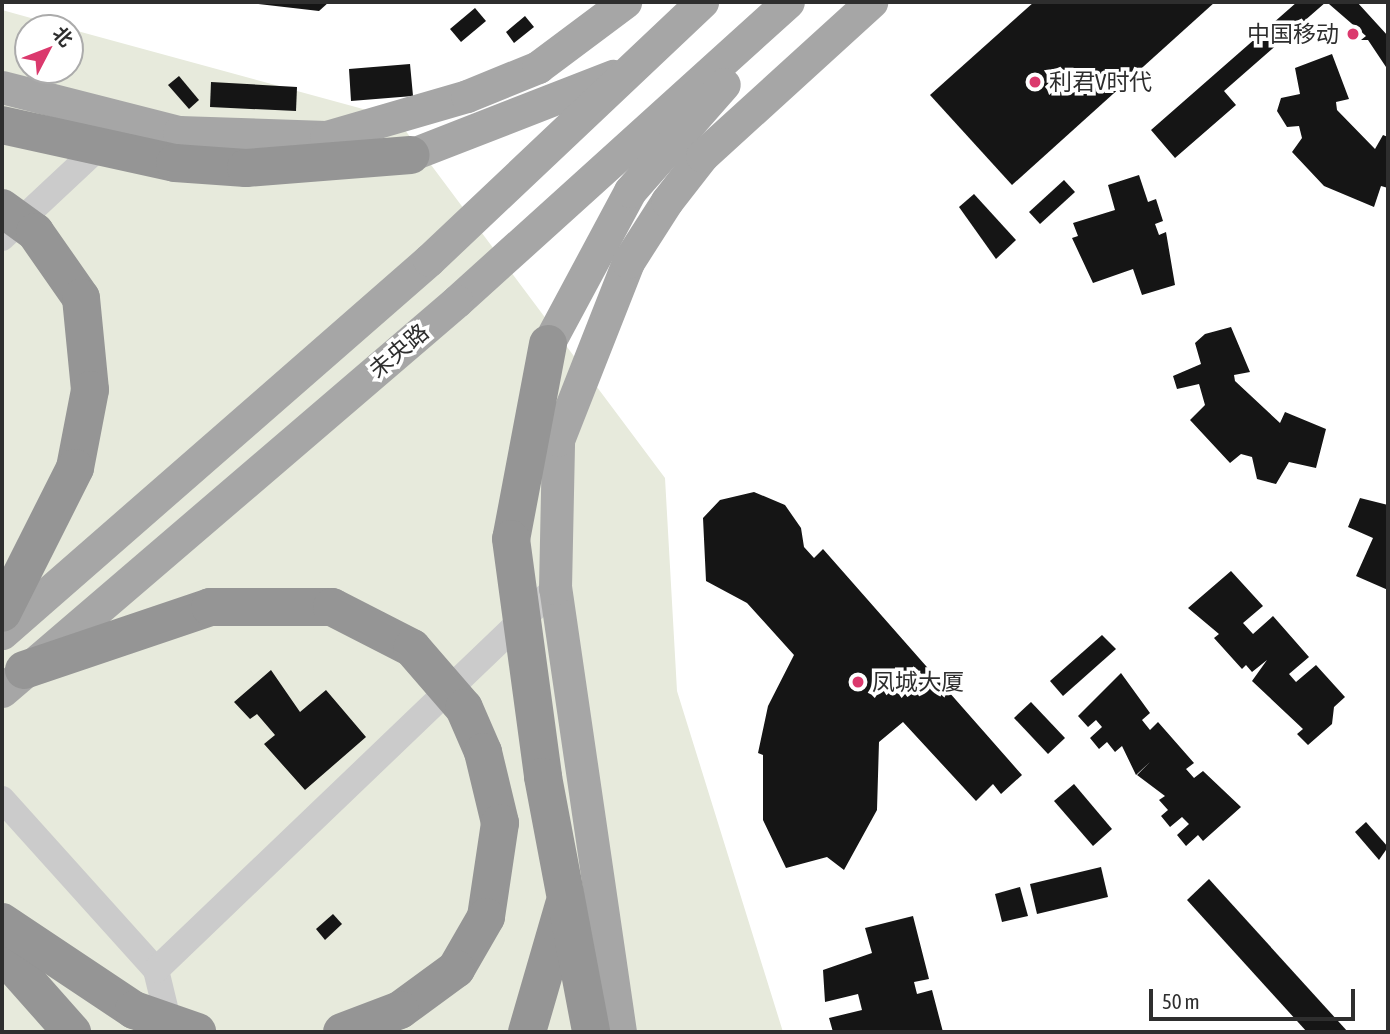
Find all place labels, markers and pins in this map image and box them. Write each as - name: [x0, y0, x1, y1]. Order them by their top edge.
- place label: 中国移动: [1247, 20, 1339, 48]
- marker: 中国移动: [1345, 26, 1361, 42]
- place label: 利君V时代: [1049, 68, 1152, 96]
- marker: 利君V时代: [1027, 74, 1043, 90]
- place label: 凤城大厦: [872, 668, 964, 696]
- marker: 凤城大厦: [850, 674, 866, 690]

